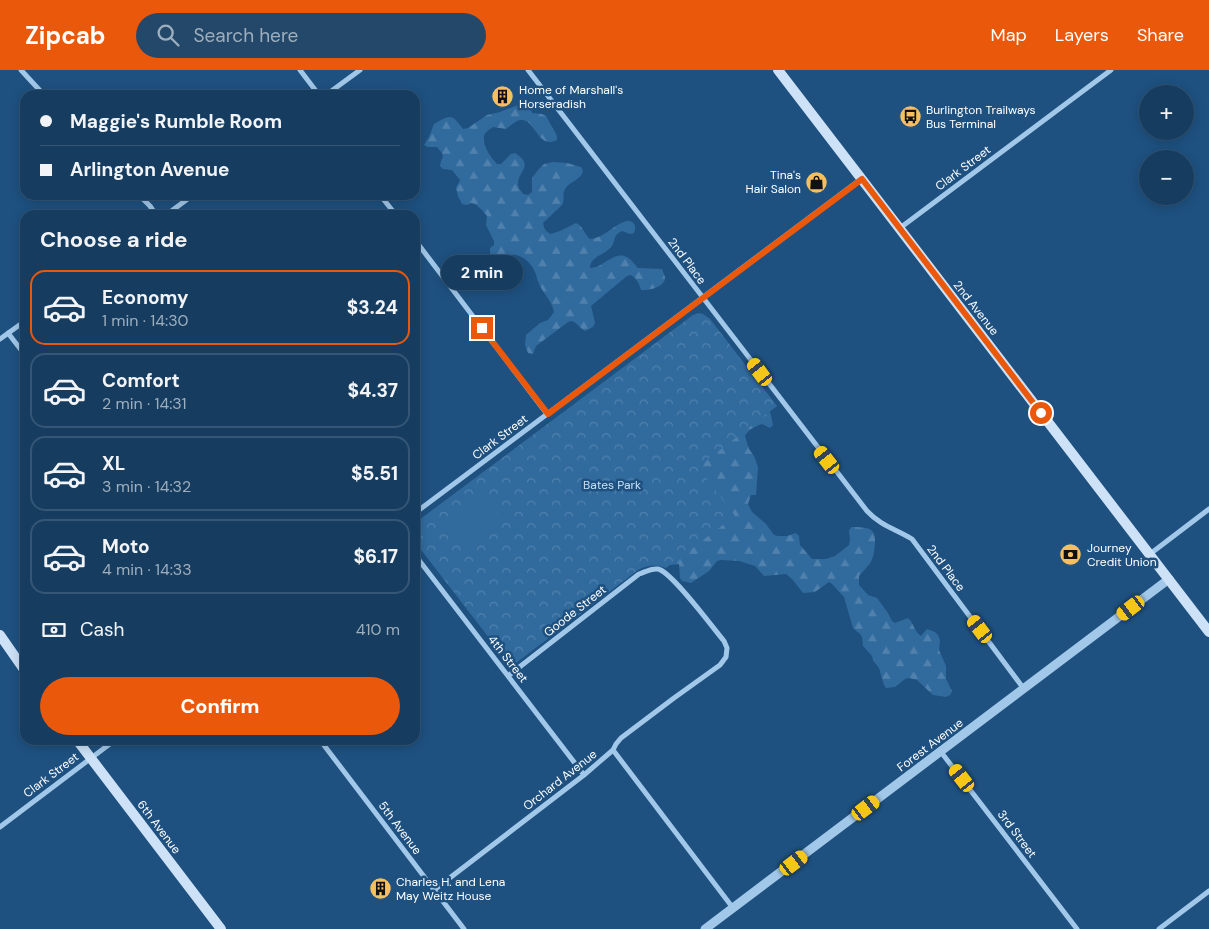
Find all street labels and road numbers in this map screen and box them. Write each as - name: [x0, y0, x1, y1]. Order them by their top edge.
- street label: Clark Street: [932, 142, 994, 194]
- street label: 2nd Place: [664, 234, 710, 288]
- street label: 2nd Avenue: [950, 277, 1003, 339]
- street label: Clark Street: [469, 411, 531, 463]
- street label: 2nd Place: [923, 541, 969, 595]
- street label: Goode Street: [541, 581, 610, 640]
- street label: 4th Street: [484, 632, 532, 686]
- street label: Forest Avenue: [894, 715, 966, 775]
- street label: Orchard Avenue: [520, 746, 600, 814]
- street label: Clark Street: [20, 749, 82, 801]
- street label: 6th Avenue: [134, 797, 184, 857]
- street label: 5th Avenue: [375, 798, 425, 858]
- street label: 3rd Street: [994, 807, 1040, 861]

